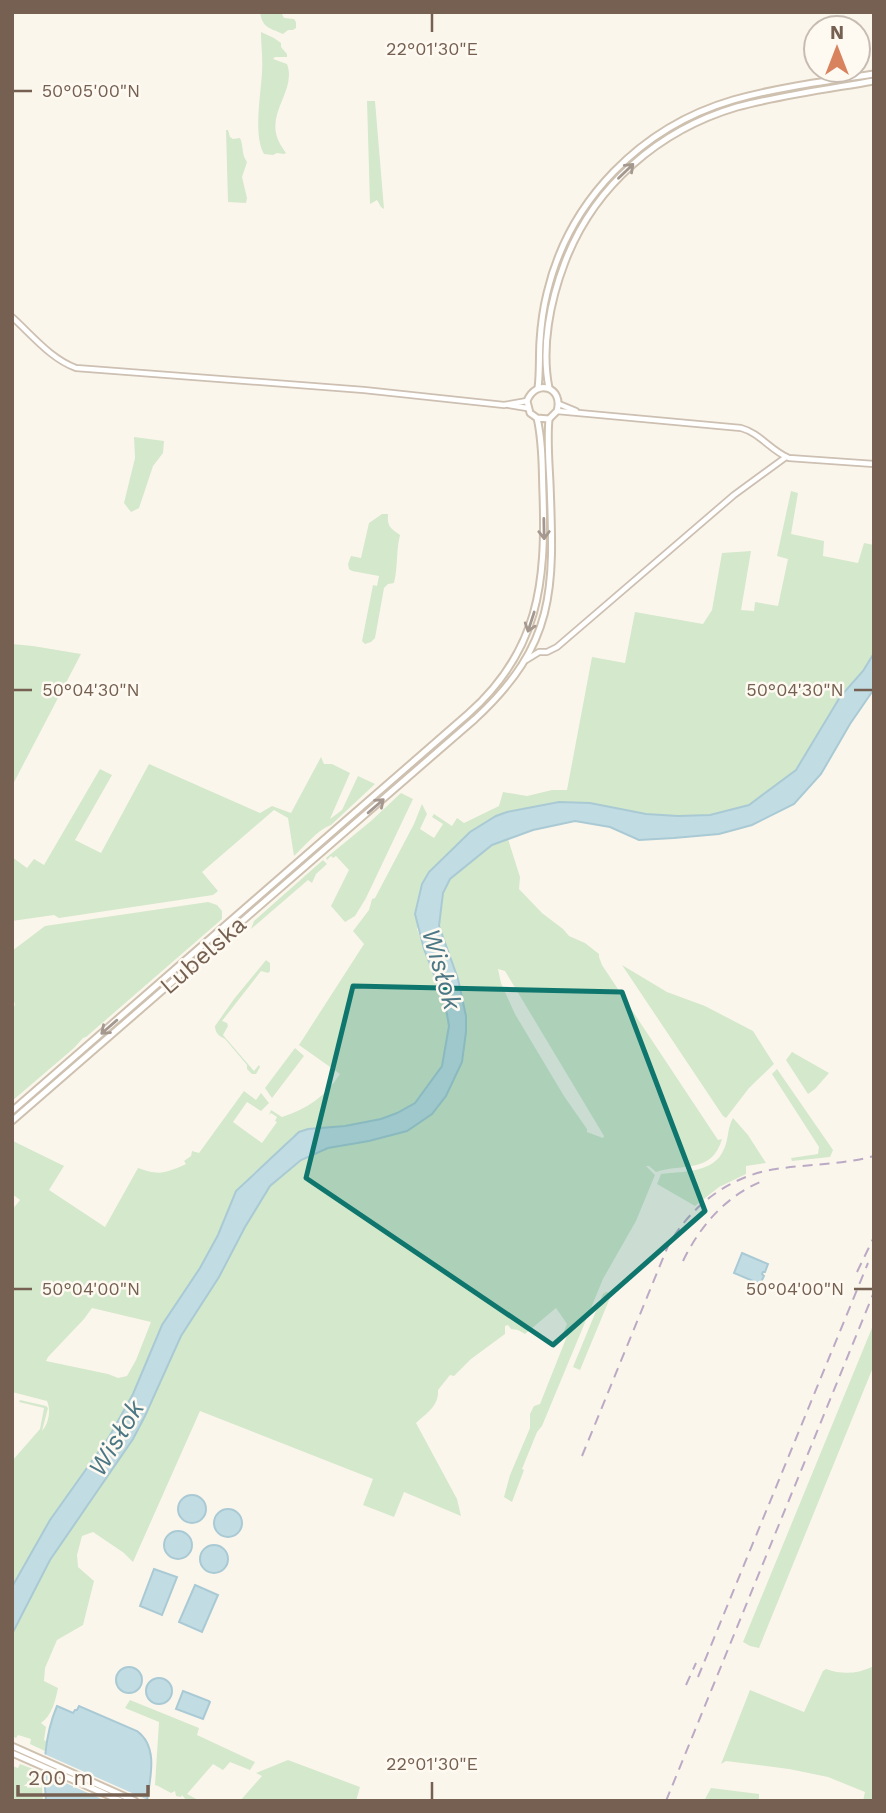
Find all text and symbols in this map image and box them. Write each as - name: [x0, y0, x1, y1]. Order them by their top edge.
- north arrow: [802, 14, 872, 84]
- text: N: [830, 21, 844, 44]
- text: 22°01'30"E: [386, 38, 478, 59]
- text: 50°05'00"N: [42, 80, 140, 101]
- one-way arrow: [617, 162, 634, 179]
- one-way arrow: [537, 517, 551, 540]
- one-way arrow: [524, 611, 536, 633]
- text: 50°04'30"N: [42, 679, 140, 700]
- text: 50°04'30"N: [746, 679, 844, 700]
- one-way arrow: [366, 798, 384, 814]
- street label: Lubelska: [154, 910, 252, 1000]
- water label: Wisłok: [416, 925, 468, 1014]
- one-way arrow: [101, 1019, 119, 1035]
- text: 50°04'00"N: [42, 1278, 140, 1299]
- text: 50°04'00"N: [746, 1278, 844, 1299]
- water label: Wisłok: [82, 1394, 151, 1481]
- text: 22°01'30"E: [386, 1753, 478, 1774]
- scale bar: [18, 1754, 147, 1798]
- text: 200 m: [28, 1765, 94, 1790]

